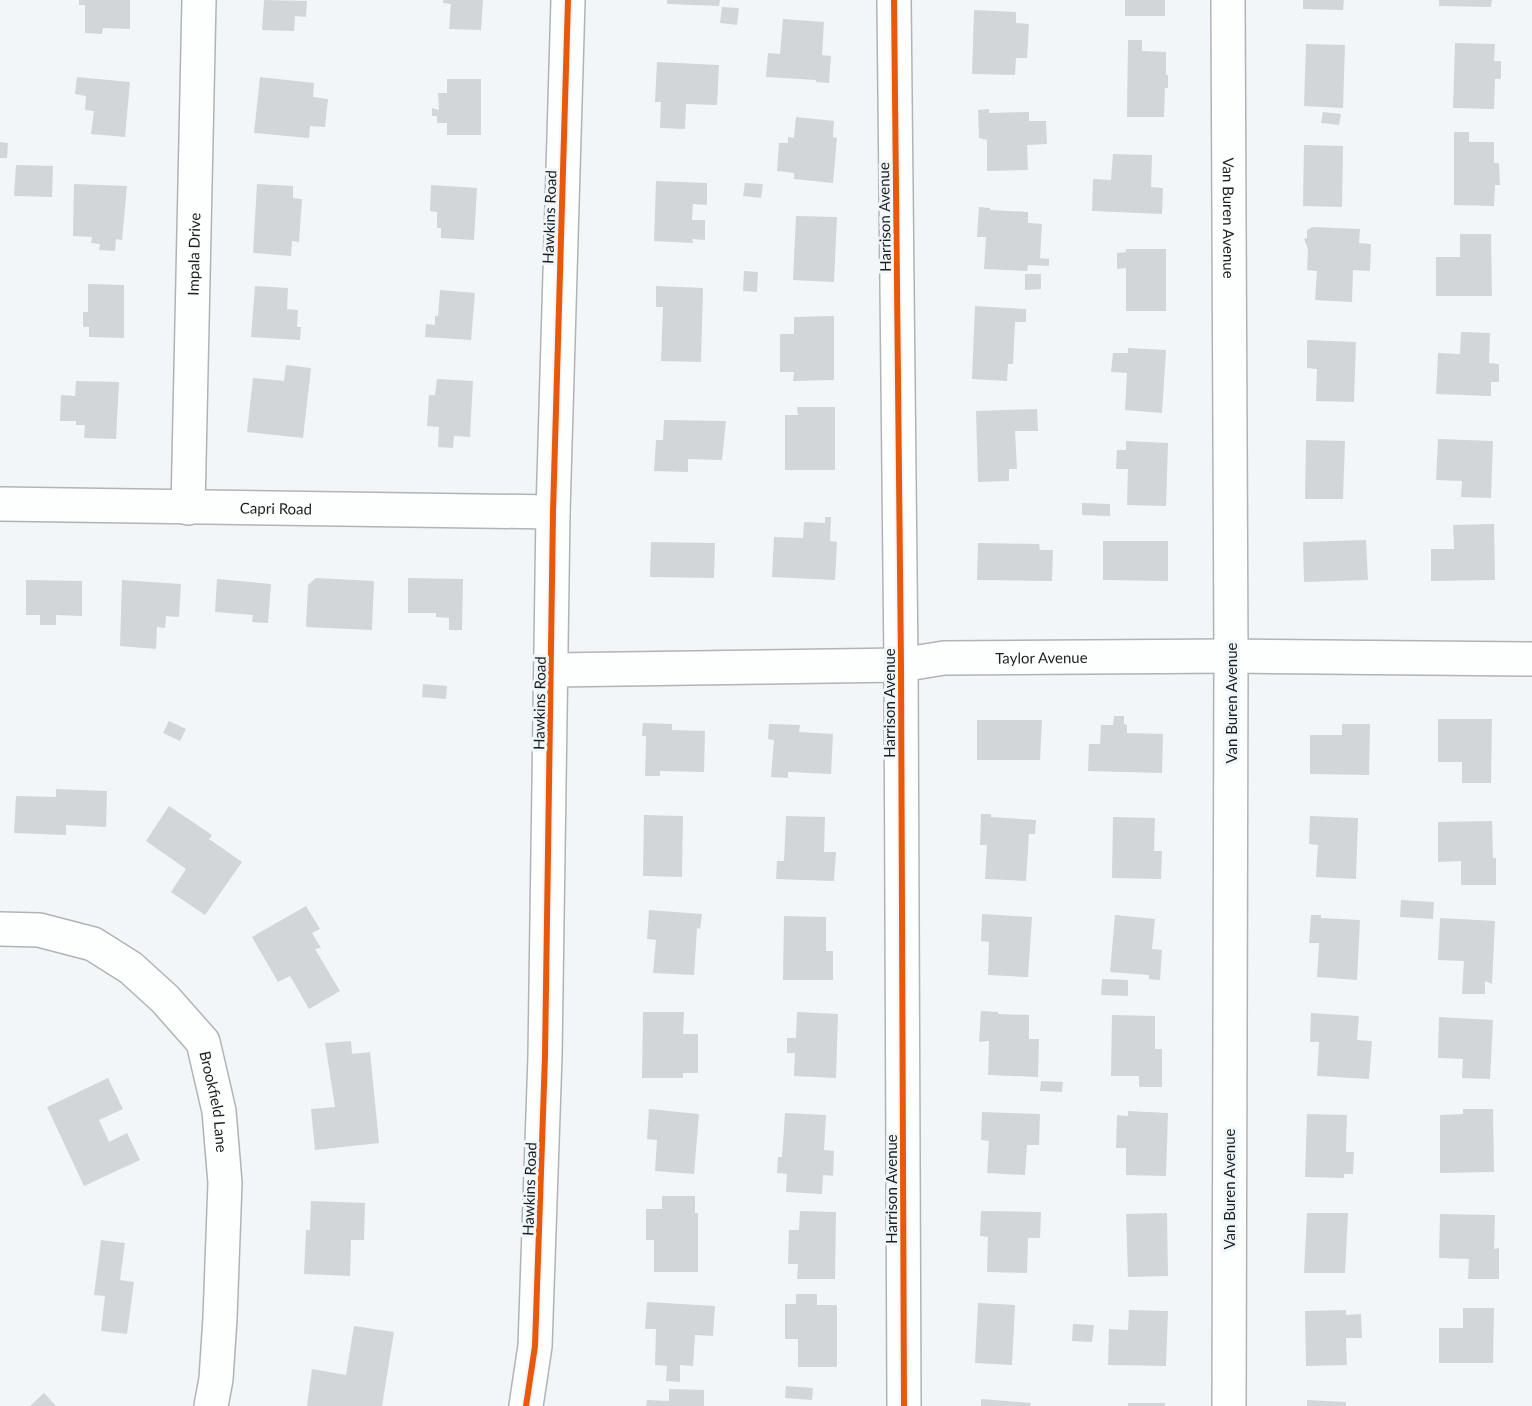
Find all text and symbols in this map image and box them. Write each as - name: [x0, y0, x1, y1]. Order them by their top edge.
- street label: Van Buren Avenue: [1220, 157, 1238, 279]
- street label: Harrison Avenue: [874, 162, 894, 272]
- street label: Hawkins Road: [538, 170, 560, 264]
- street label: Impala Drive: [184, 212, 203, 296]
- street label: Capri Road: [240, 498, 312, 518]
- street label: Van Buren Avenue: [1222, 642, 1240, 764]
- street label: Harrison Avenue: [880, 648, 898, 758]
- street label: Taylor Avenue: [995, 648, 1088, 667]
- street label: Hawkins Road: [529, 656, 549, 750]
- street label: Brookfield Lane: [196, 1049, 231, 1153]
- street label: Van Buren Avenue: [1220, 1128, 1238, 1250]
- street label: Harrison Avenue: [882, 1134, 900, 1244]
- street label: Hawkins Road: [518, 1142, 540, 1236]

